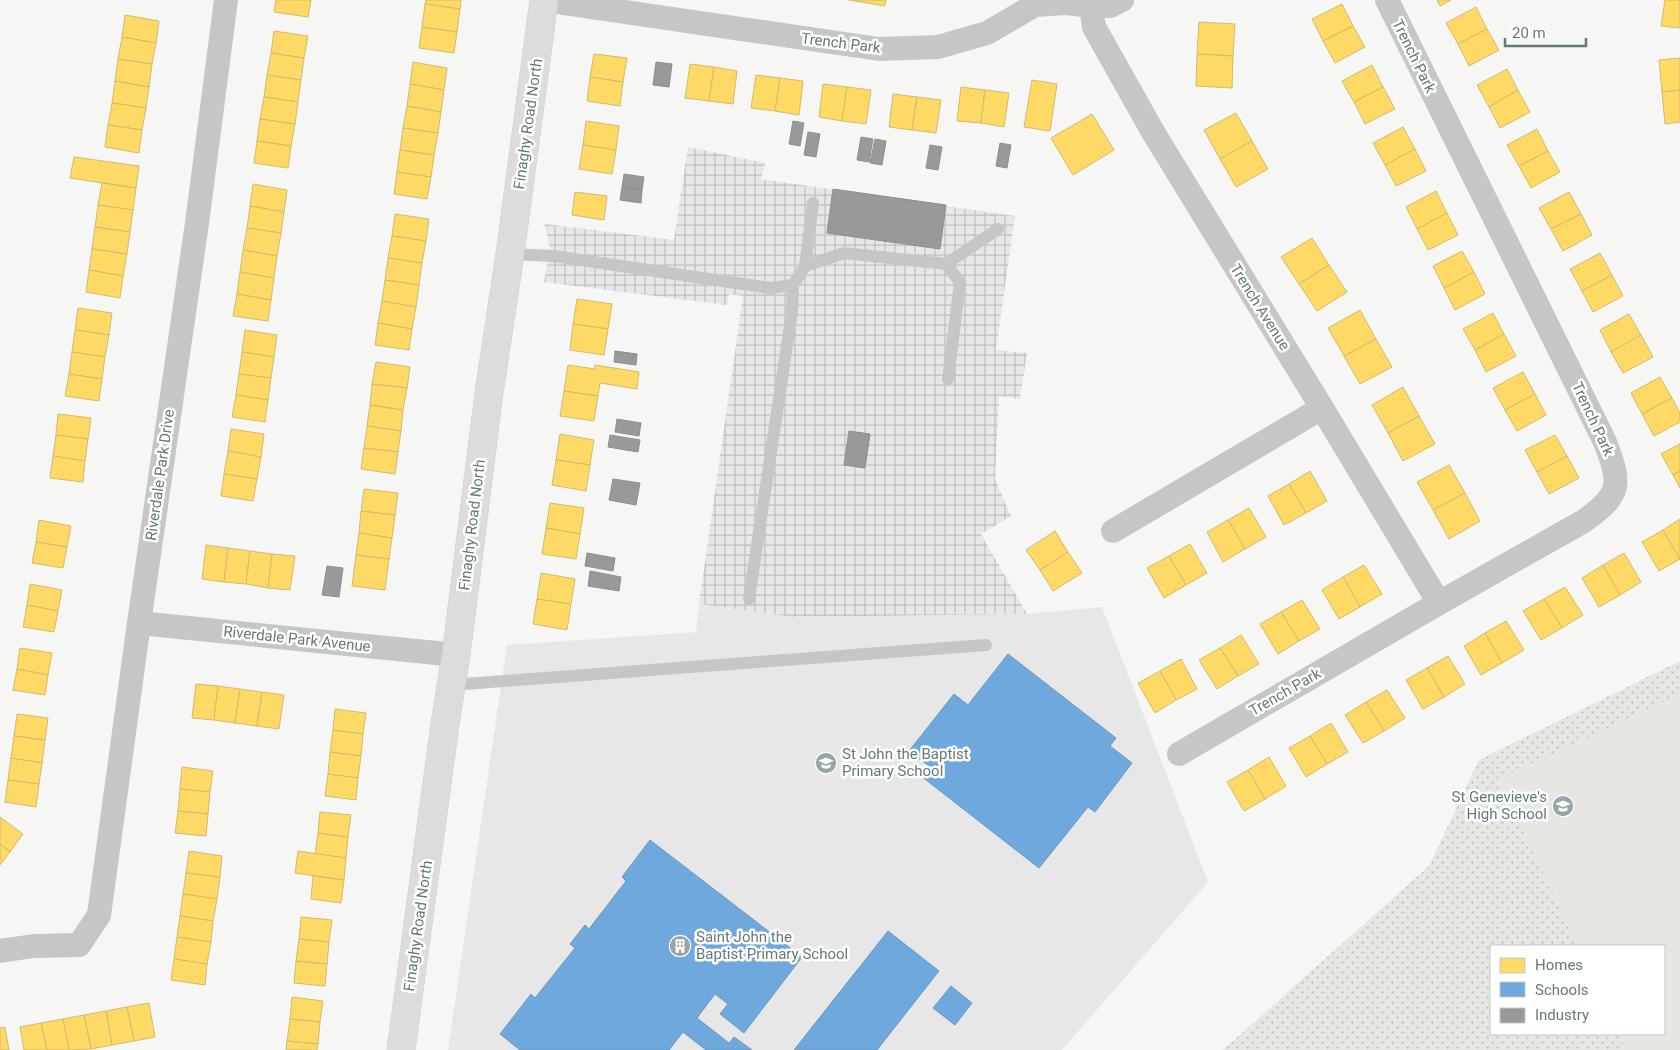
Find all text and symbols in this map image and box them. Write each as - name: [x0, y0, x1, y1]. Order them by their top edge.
- scale bar: [1505, 15, 1586, 47]
- street label: Trench Park: [1388, 16, 1440, 96]
- text: 20 m: [1512, 24, 1546, 42]
- street label: Trench Park: [800, 29, 882, 57]
- street label: Finaghy Road North: [510, 57, 546, 191]
- street label: Trench Avenue: [1226, 260, 1294, 354]
- street label: Trench Park: [1568, 379, 1618, 459]
- street label: Riverdale Park Drive: [142, 408, 178, 542]
- street label: Finaghy Road North: [455, 458, 489, 592]
- street label: Riverdale Park Avenue: [223, 622, 372, 656]
- street label: Trench Park: [1246, 664, 1324, 720]
- place label: St John the Baptist Primary School: [842, 745, 969, 780]
- school or university icon: St John the Baptist Primary School: [814, 751, 838, 775]
- place label: St Genevieve's High School: [1452, 788, 1547, 823]
- school or university icon: St Genevieve's High School: [1551, 794, 1575, 818]
- street label: Finaghy Road North: [400, 859, 436, 993]
- place label: Saint John the Baptist Primary School: [696, 928, 848, 963]
- building icon: Saint John the Baptist Primary School: [668, 934, 692, 958]
- legend: [1490, 945, 1665, 1035]
- text: Homes: [1535, 956, 1583, 974]
- text: Schools: [1535, 981, 1589, 999]
- text: Industry: [1535, 1006, 1589, 1024]

